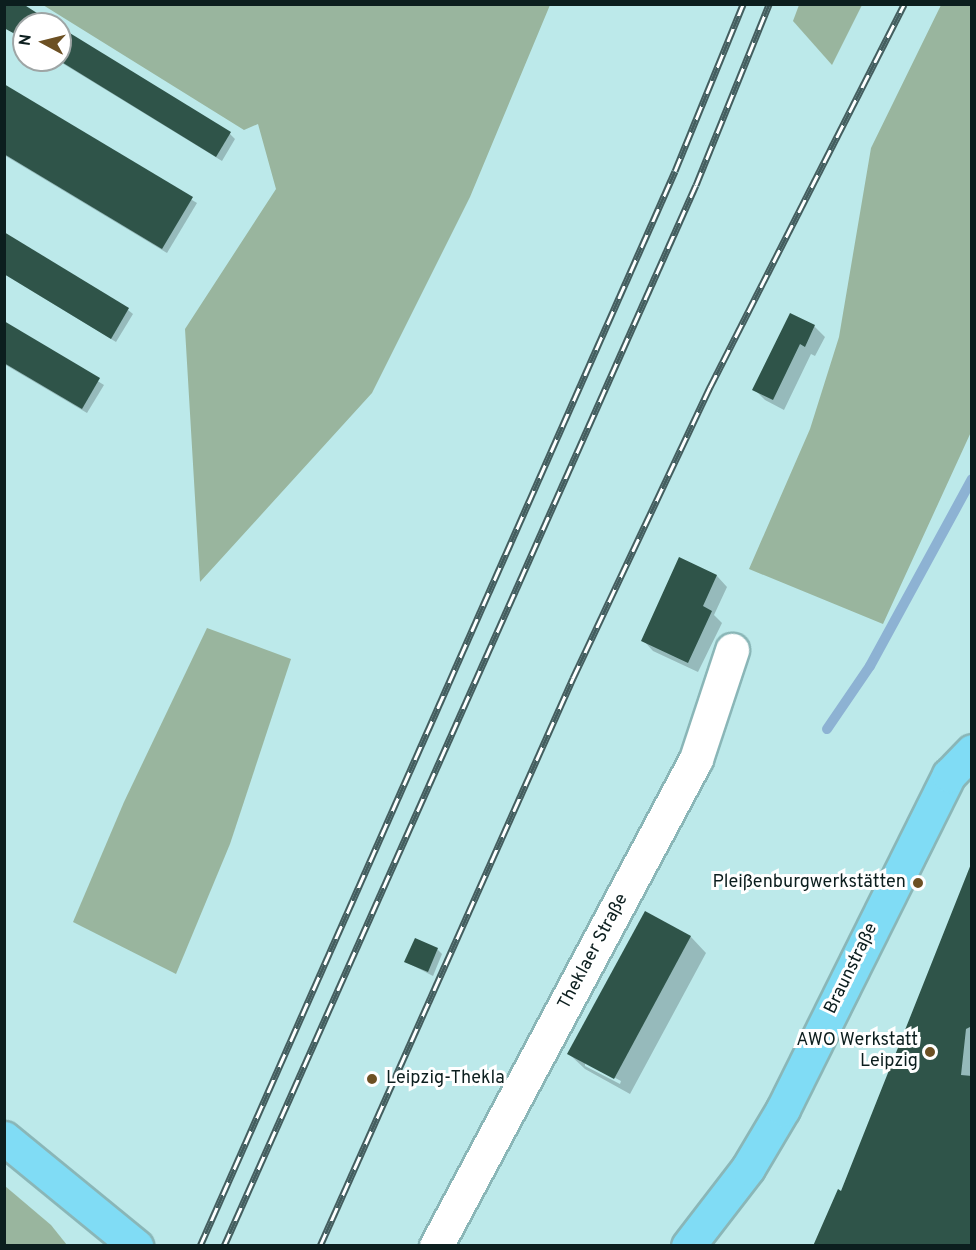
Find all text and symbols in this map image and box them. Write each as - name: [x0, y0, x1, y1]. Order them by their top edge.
- north arrow: [12, 12, 72, 72]
- text: N: [15, 33, 37, 47]
- place label: Pleißenburgwerkstätten: [713, 872, 906, 894]
- marker: Pleißenburgwerkstätten: [911, 876, 925, 890]
- street label: Theklaer Straße: [554, 890, 634, 1014]
- street label: Braunstraße: [821, 920, 883, 1018]
- place label: AWO Werkstatt Leipzig: [796, 1031, 918, 1074]
- marker: AWO Werkstatt Leipzig: [923, 1045, 937, 1059]
- place label: Leipzig-Thekla: [386, 1068, 505, 1090]
- marker: Leipzig-Thekla: [363, 1070, 381, 1088]

